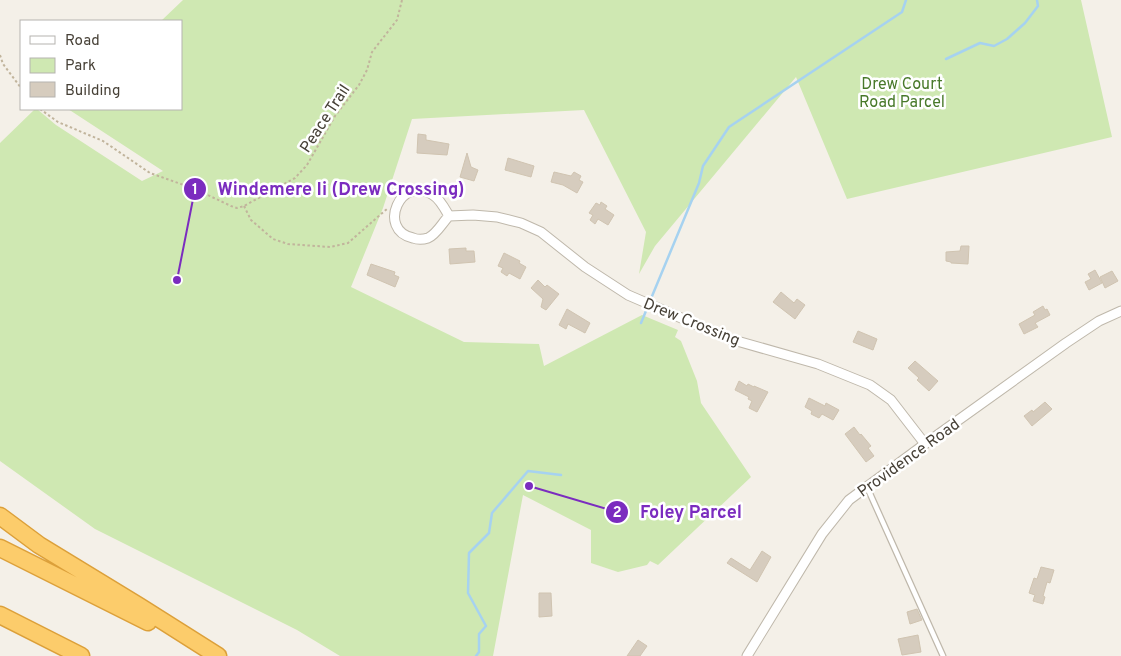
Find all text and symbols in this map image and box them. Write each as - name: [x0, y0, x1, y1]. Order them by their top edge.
- legend: [20, 20, 182, 110]
- text: Road: [65, 32, 100, 51]
- text: Park: [65, 57, 96, 76]
- park label: Drew Court Road Parcel: [859, 75, 945, 113]
- street label: Peace Trail: [296, 81, 355, 157]
- text: Building: [65, 82, 120, 101]
- callout: Windemere Ii (Drew Crossing): [183, 172, 475, 205]
- text: Windemere Ii (Drew Crossing): [217, 179, 465, 202]
- text: 1: [192, 181, 198, 200]
- street label: Drew Crossing: [640, 294, 743, 351]
- street label: Providence Road: [854, 415, 964, 502]
- callout: Foley Parcel: [605, 495, 752, 528]
- text: Foley Parcel: [640, 502, 742, 525]
- text: 2: [612, 504, 622, 523]

